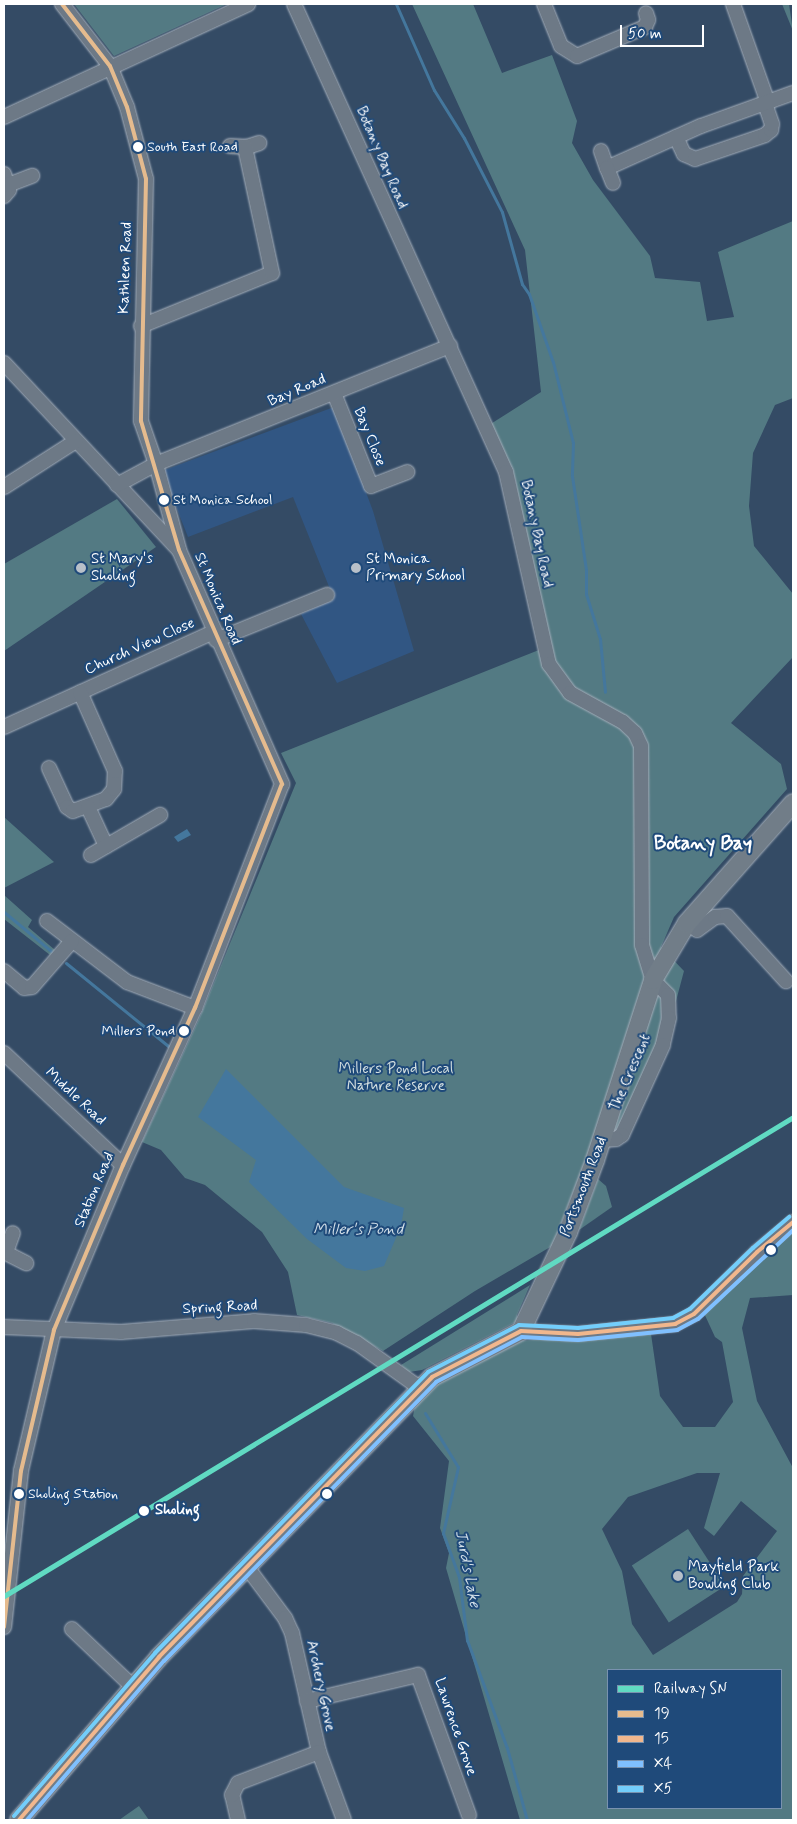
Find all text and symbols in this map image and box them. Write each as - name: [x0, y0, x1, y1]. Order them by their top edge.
- scale bar: [622, 15, 706, 47]
- text: 50 m: [628, 24, 662, 44]
- street label: Botany Bay Road: [351, 104, 411, 212]
- place label: South East Road: [147, 139, 238, 155]
- marker: South East Road: [133, 142, 143, 152]
- street label: Kathleen Road: [115, 222, 137, 314]
- street label: Bay Road: [266, 371, 328, 411]
- street label: Bay Close: [349, 405, 389, 469]
- street label: Botany Bay Road: [516, 479, 556, 589]
- place label: St Monica School: [173, 492, 273, 508]
- marker: St Monica School: [159, 495, 169, 505]
- place label: St Mary's Sholing: [91, 550, 153, 585]
- street label: St Monica Road: [189, 550, 245, 648]
- place label: St Monica Primary School: [366, 550, 465, 585]
- marker: St Mary's Sholing: [75, 562, 87, 574]
- marker: St Monica Primary School: [350, 562, 362, 574]
- street label: Church View Close: [82, 615, 198, 679]
- district label: Botany Bay: [653, 831, 753, 855]
- place label: Millers Pond: [103, 1023, 175, 1039]
- marker: Millers Pond: [179, 1026, 189, 1036]
- street label: The Crescent: [606, 1031, 656, 1115]
- park label: Millers Pond Local Nature Reserve: [339, 1060, 453, 1095]
- street label: Middle Road: [41, 1064, 109, 1130]
- street label: Portsmouth Road: [557, 1134, 611, 1240]
- street label: Station Road: [71, 1150, 119, 1230]
- water label: Miller's Pond: [315, 1220, 401, 1240]
- unlabelled marker: [766, 1245, 776, 1255]
- street label: Spring Road: [183, 1297, 257, 1319]
- place label: Sholing Station: [28, 1486, 115, 1502]
- marker: Sholing Station: [14, 1489, 24, 1499]
- unlabelled marker: [322, 1489, 332, 1499]
- place label: Sholing: [155, 1502, 200, 1520]
- marker: Sholing: [137, 1504, 151, 1518]
- water label: Jurd's Lake: [450, 1528, 484, 1610]
- place label: Mayfield Park Bowling Club: [688, 1558, 776, 1593]
- marker: Mayfield Park Bowling Club: [672, 1570, 684, 1582]
- street label: Archery Grove: [302, 1639, 338, 1733]
- legend: [607, 1669, 782, 1809]
- street label: Lawrence Grove: [430, 1676, 480, 1778]
- text: Railway SN: [654, 1679, 727, 1699]
- text: 19: [654, 1704, 670, 1724]
- text: 15: [654, 1729, 669, 1749]
- text: X4: [654, 1754, 672, 1774]
- text: X5: [654, 1779, 672, 1799]

